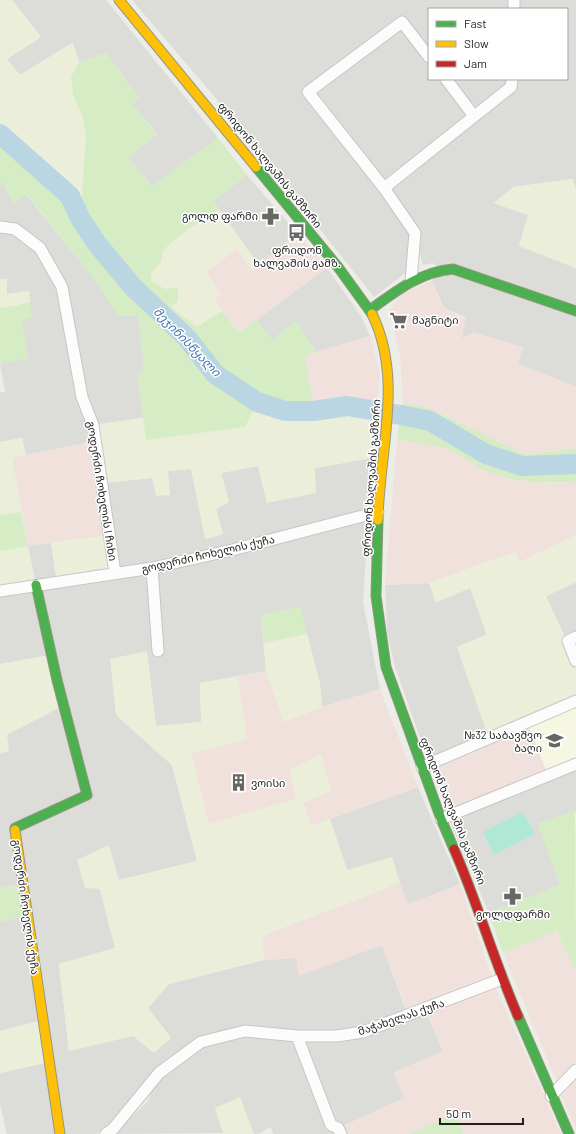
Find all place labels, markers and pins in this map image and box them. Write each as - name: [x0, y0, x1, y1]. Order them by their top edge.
- pharmacy icon: გოლდ ფარმი: [261, 206, 281, 226]
- place label: გოლდ ფარმი: [182, 209, 258, 223]
- bus stop icon: ფრიდონ ხალვაშის გამზ.: [287, 222, 307, 242]
- place label: ფრიდონ ხალვაშის გამზ.: [253, 243, 341, 270]
- supermarket icon: მაგნიტი: [389, 310, 409, 330]
- place label: მაგნიტი: [412, 313, 459, 327]
- place label: №32 საბავშვო ბაღი: [464, 728, 542, 755]
- school or university icon: №32 საბავშვო ბაღი: [545, 731, 565, 751]
- building icon: ვოისი: [228, 773, 248, 793]
- place label: ვოისი: [251, 776, 285, 790]
- pharmacy icon: გოლდფარმი: [503, 886, 523, 906]
- place label: გოლდფარმი: [476, 907, 550, 921]

